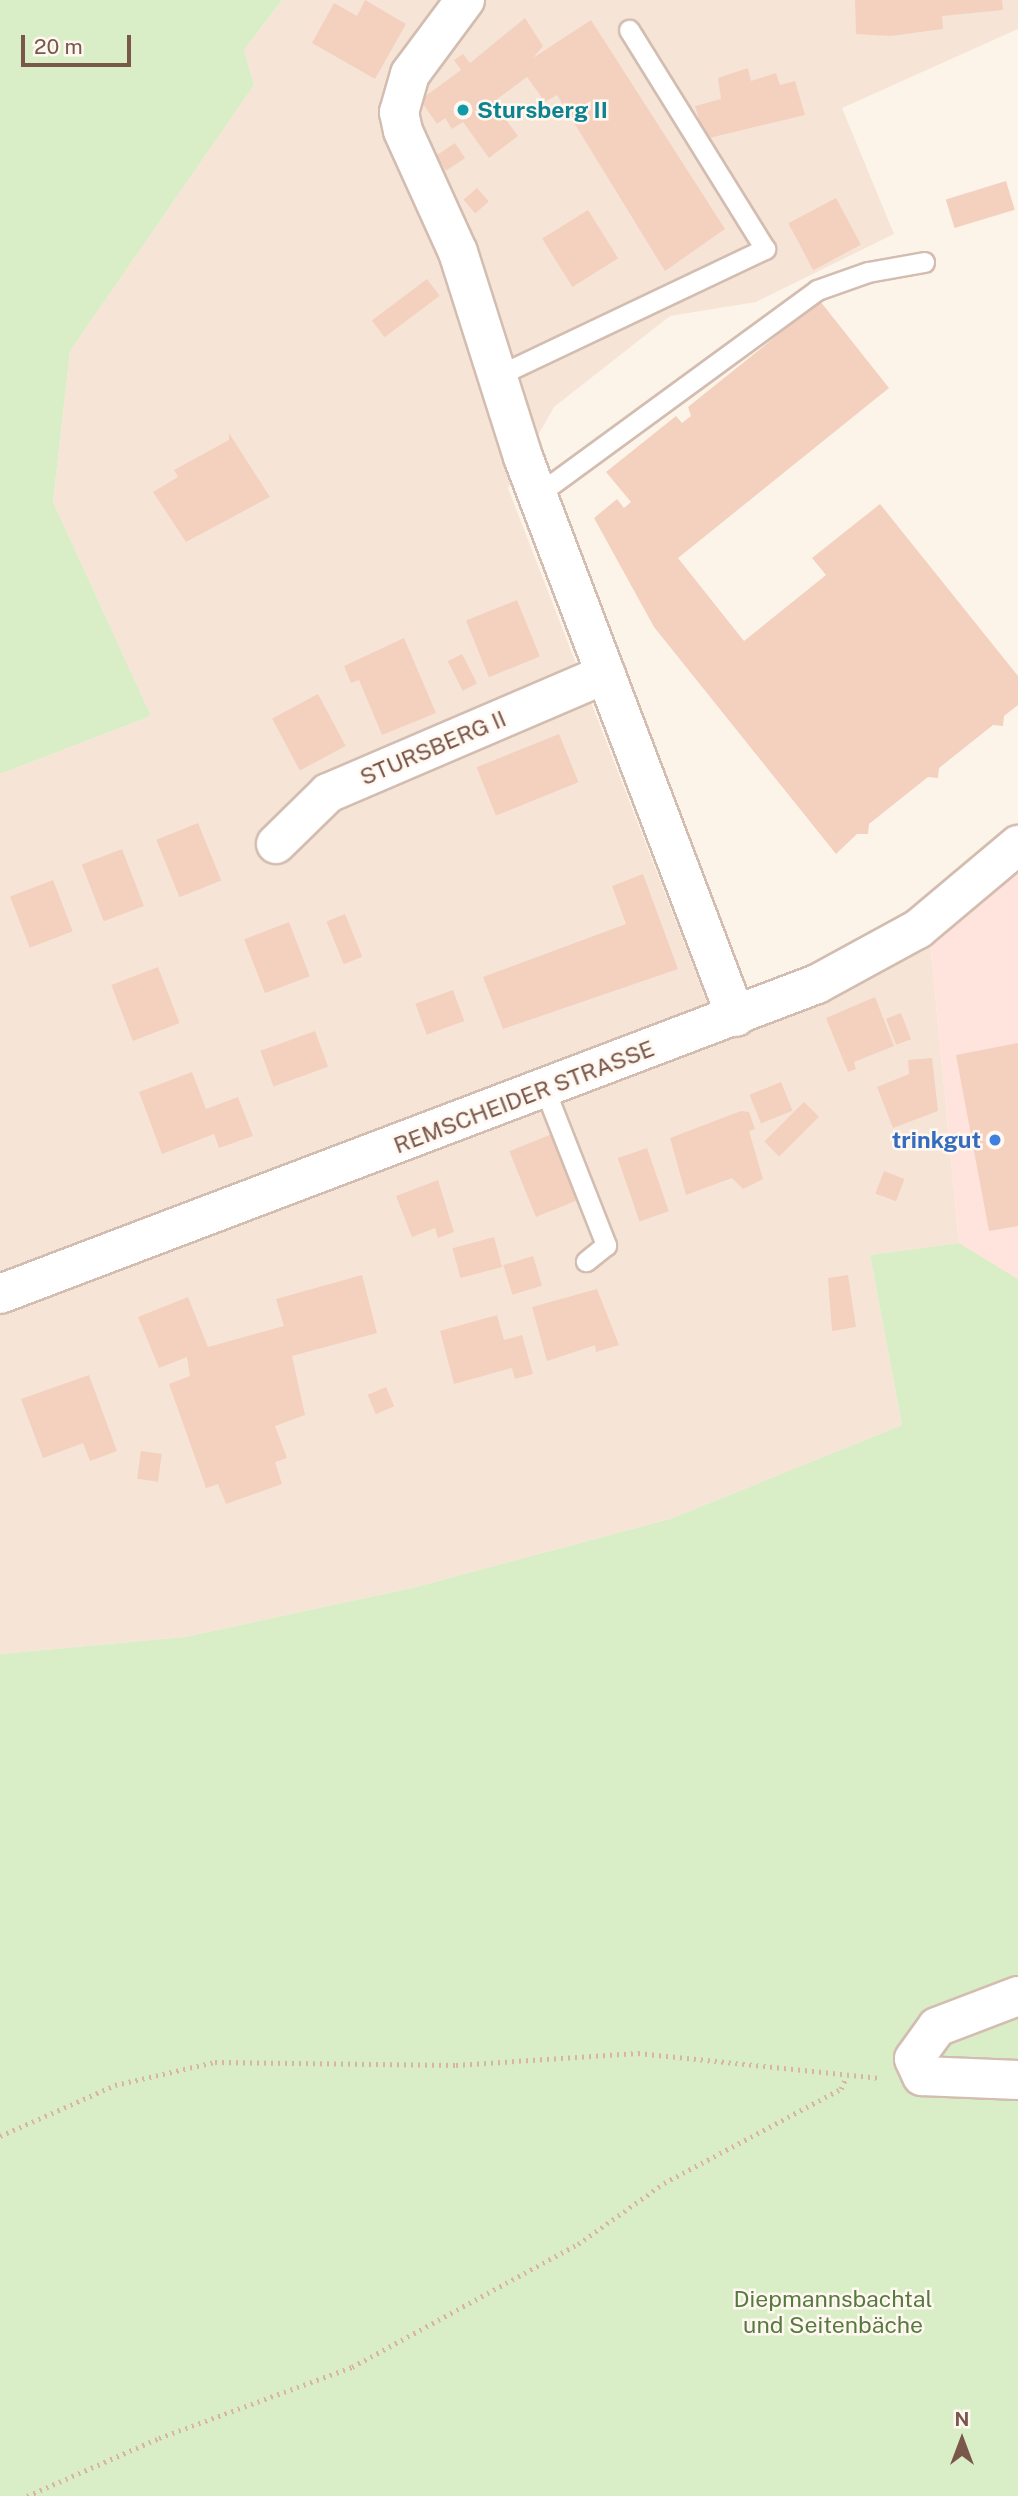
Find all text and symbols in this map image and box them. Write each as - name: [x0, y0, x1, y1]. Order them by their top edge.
- scale bar: [24, 21, 135, 65]
- text: 20 m: [34, 34, 83, 59]
- place label: Stursberg II: [477, 96, 608, 124]
- marker: Stursberg II: [455, 102, 471, 118]
- street label: STURSBERG II: [356, 705, 510, 791]
- street label: REMSCHEIDER STRASSE: [390, 1035, 658, 1159]
- place label: trinkgut: [892, 1126, 981, 1154]
- marker: trinkgut: [987, 1132, 1003, 1148]
- park label: Diepmannsbachtal und Seitenbäche: [734, 2285, 932, 2339]
- north arrow: [927, 2405, 997, 2475]
- text: N: [955, 2408, 969, 2430]

